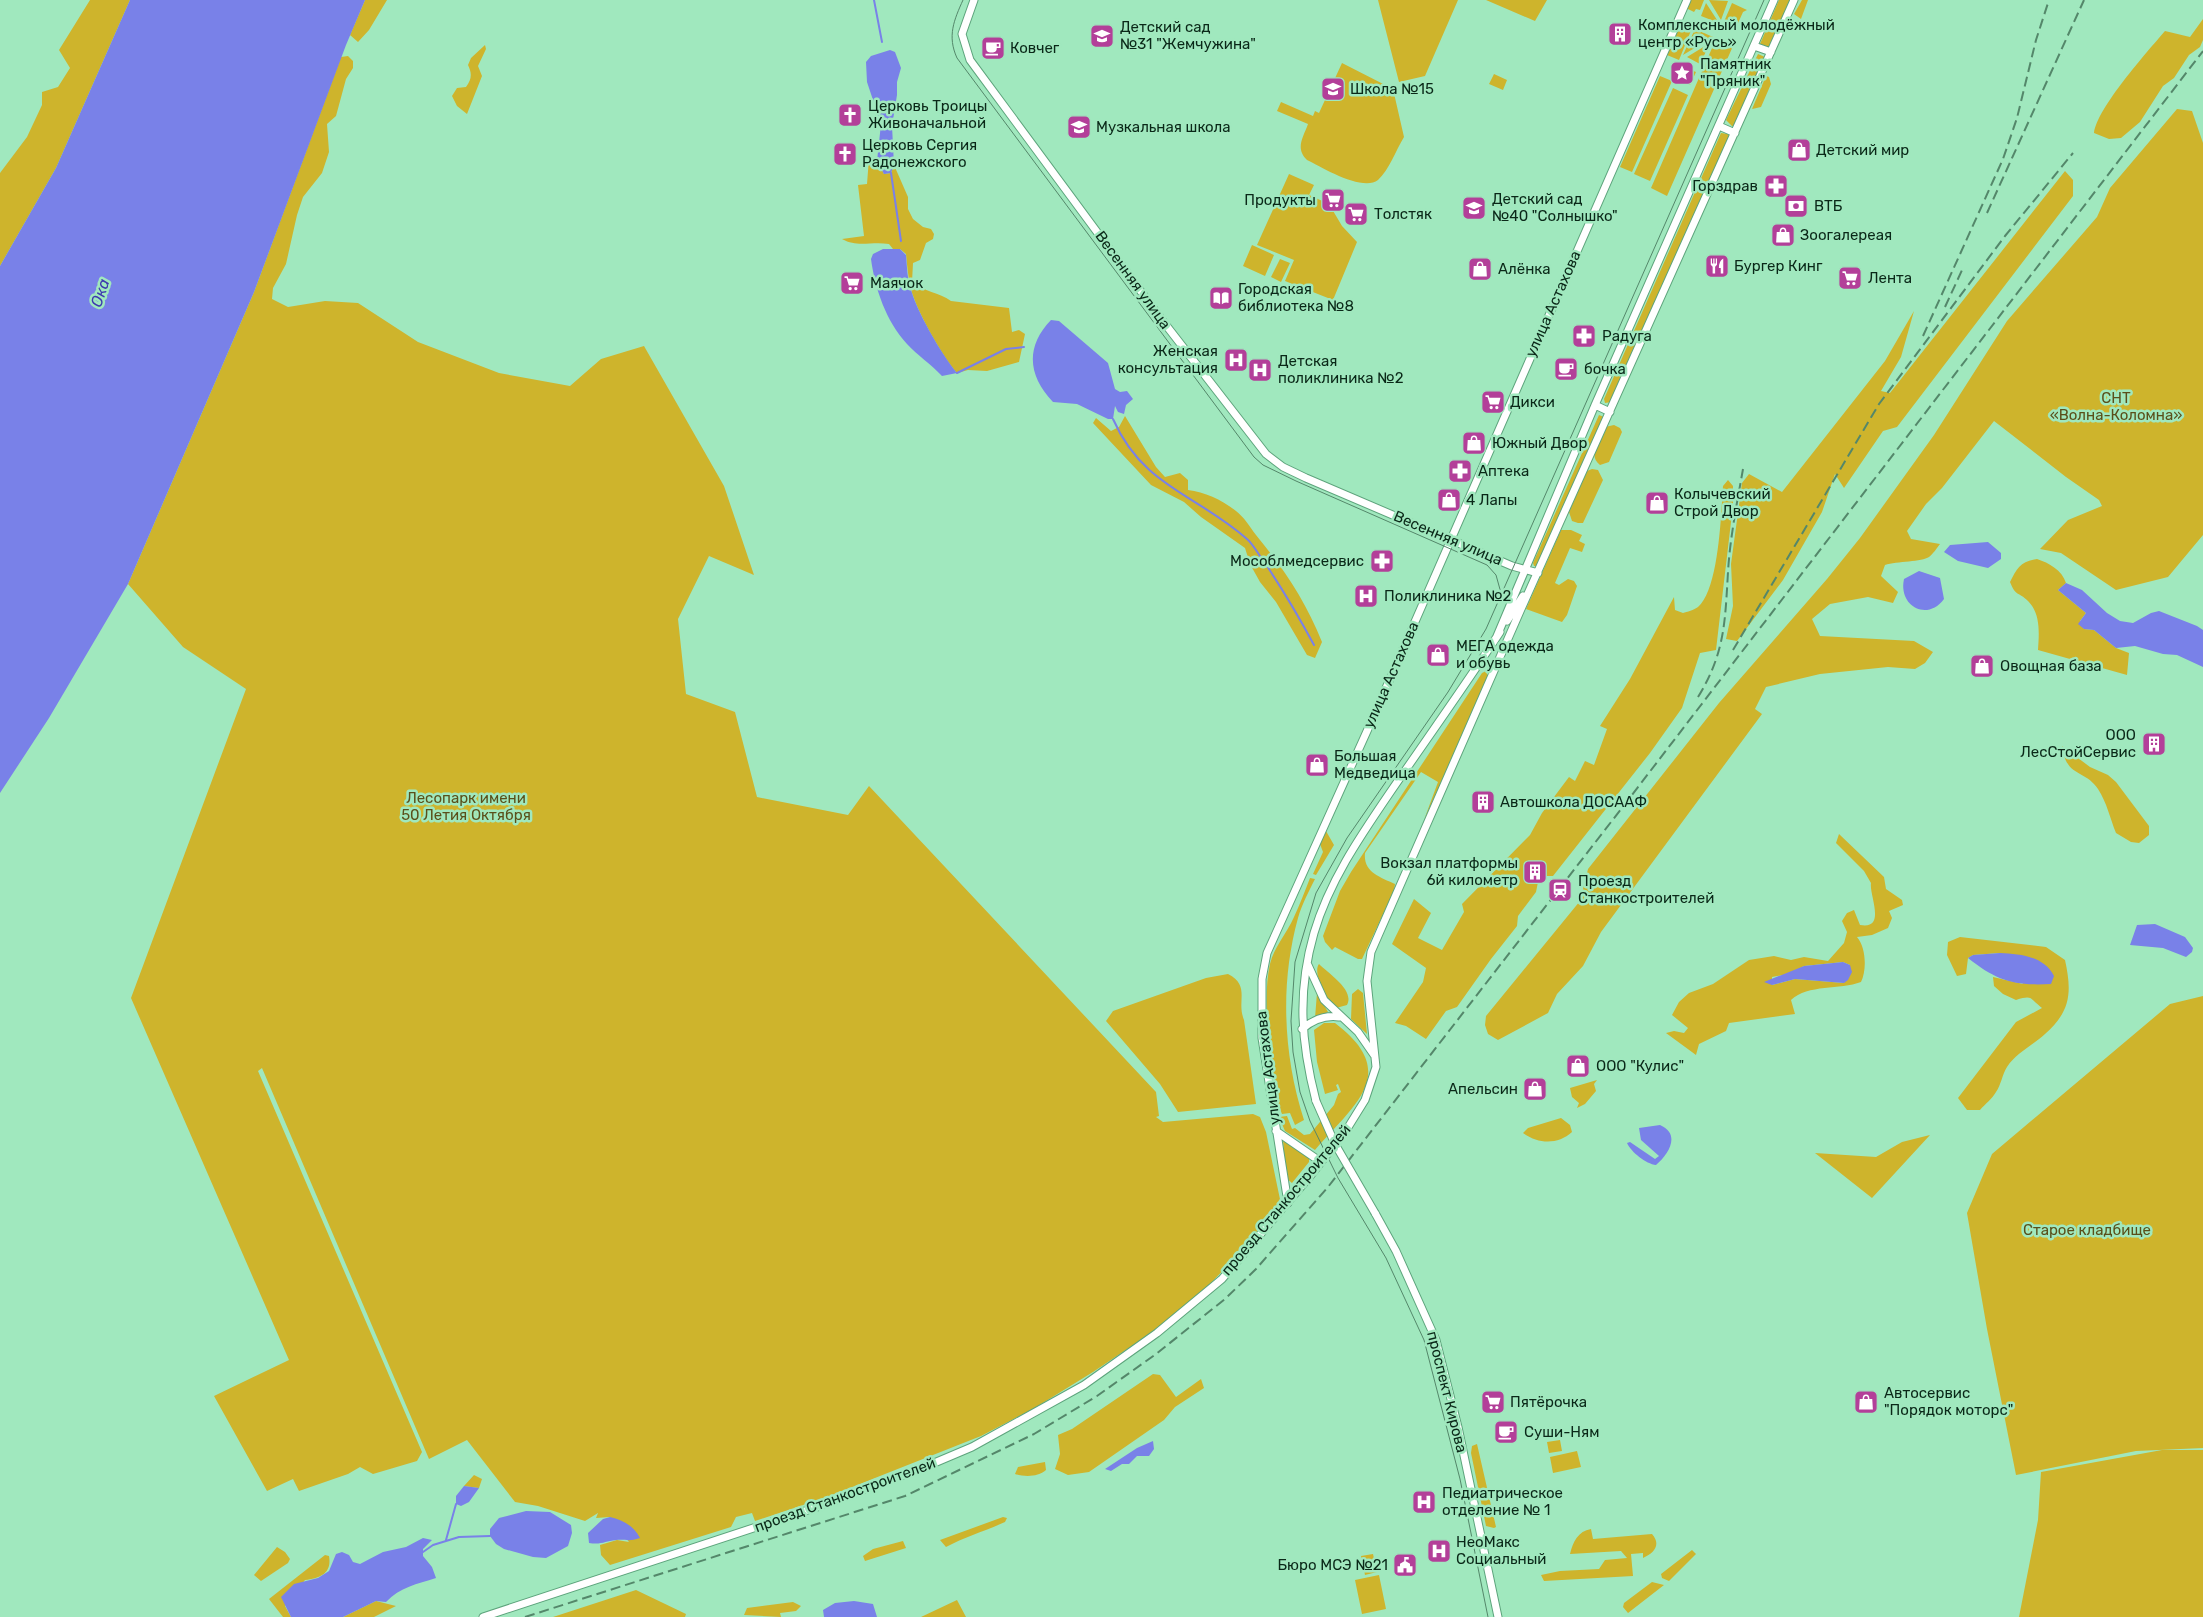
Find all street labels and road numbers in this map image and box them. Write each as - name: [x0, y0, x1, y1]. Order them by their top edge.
- street label: Весенняя улица: [1091, 228, 1175, 332]
- street label: улица Астахова: [1521, 248, 1585, 360]
- street label: Весенняя улица: [1391, 507, 1505, 569]
- street label: улица Астахова: [1359, 619, 1423, 731]
- street label: улица Астахова: [1252, 1010, 1284, 1126]
- street label: проезд Станкостроителей: [1218, 1121, 1354, 1279]
- street label: проспект Кирова: [1423, 1329, 1471, 1455]
- street label: проезд Станкостроителей: [752, 1454, 938, 1536]

